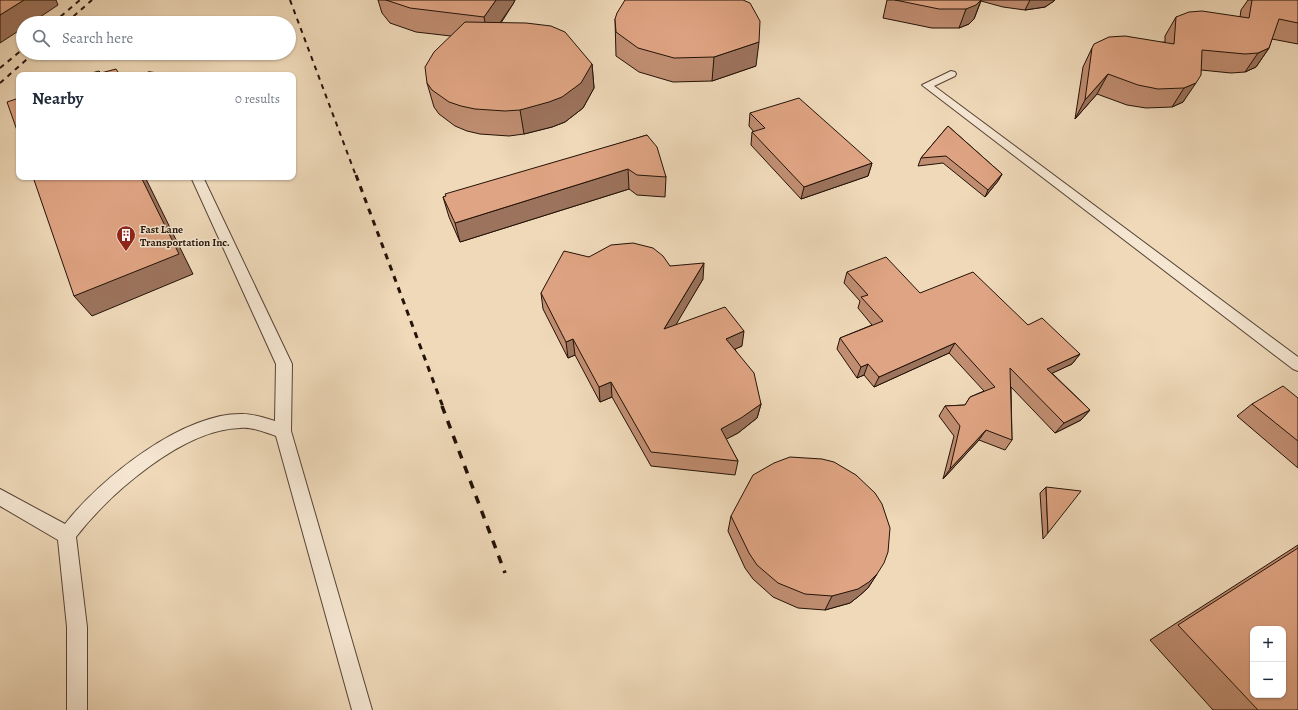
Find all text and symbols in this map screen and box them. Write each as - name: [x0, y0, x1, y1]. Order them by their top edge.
- search box: [16, 16, 296, 60]
- icon: search: [30, 27, 52, 49]
- text: Search here: [62, 28, 133, 48]
- text: Nearby: [32, 87, 83, 110]
- text: 0 results: [235, 90, 280, 107]
- place label: Fast Lane Transportation Inc.: [140, 222, 230, 250]
- building icon: Fast Lane Transportation Inc.: [115, 224, 137, 252]
- map controls: [1250, 626, 1286, 698]
- button: +: [1250, 626, 1286, 662]
- button: −: [1250, 662, 1286, 698]

